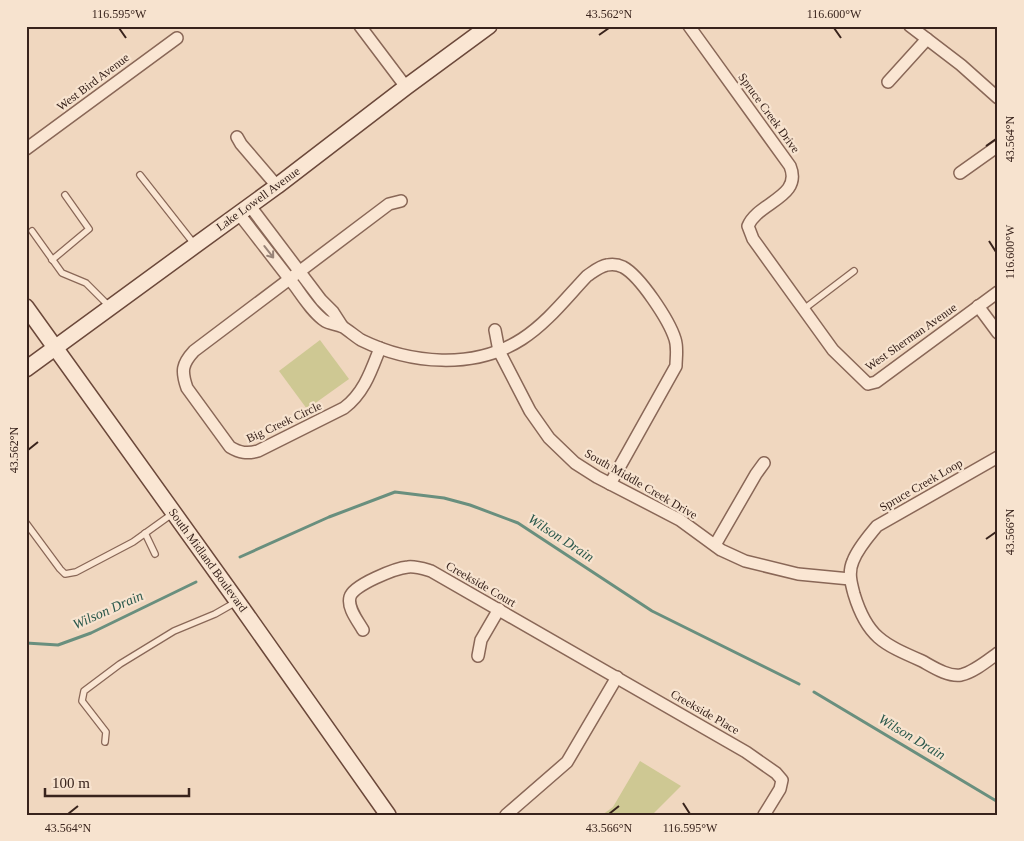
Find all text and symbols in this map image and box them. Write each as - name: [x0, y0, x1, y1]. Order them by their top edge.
- text: 116.595°W: [92, 7, 147, 21]
- text: 43.562°N: [586, 7, 633, 21]
- text: 116.600°W: [807, 7, 862, 21]
- street label: West Bird Avenue: [54, 50, 132, 114]
- street label: Spruce Creek Drive: [735, 70, 803, 156]
- text: 43.564°N: [1003, 115, 1017, 162]
- street label: Lake Lowell Avenue: [214, 164, 302, 234]
- text: 116.600°W: [1003, 224, 1017, 279]
- one-way arrow: [264, 245, 274, 259]
- street label: West Sherman Avenue: [863, 300, 959, 374]
- street label: Big Creek Circle: [244, 398, 324, 446]
- text: 43.562°N: [7, 426, 21, 473]
- street label: South Middle Creek Drive: [582, 446, 700, 522]
- street label: Spruce Creek Loop: [877, 456, 965, 514]
- street label: South Midland Boulevard: [166, 505, 250, 615]
- text: 43.566°N: [1003, 508, 1017, 555]
- water label: Wilson Drain: [525, 511, 597, 565]
- street label: Creekside Court: [444, 558, 519, 610]
- water label: Wilson Drain: [71, 588, 145, 632]
- street label: Creekside Place: [668, 687, 742, 737]
- water label: Wilson Drain: [876, 711, 948, 763]
- scale bar: [45, 766, 189, 798]
- text: 100 m: [52, 775, 90, 791]
- text: 43.564°N: [45, 821, 92, 835]
- text: 43.566°N: [586, 821, 633, 835]
- text: 116.595°W: [663, 821, 718, 835]

